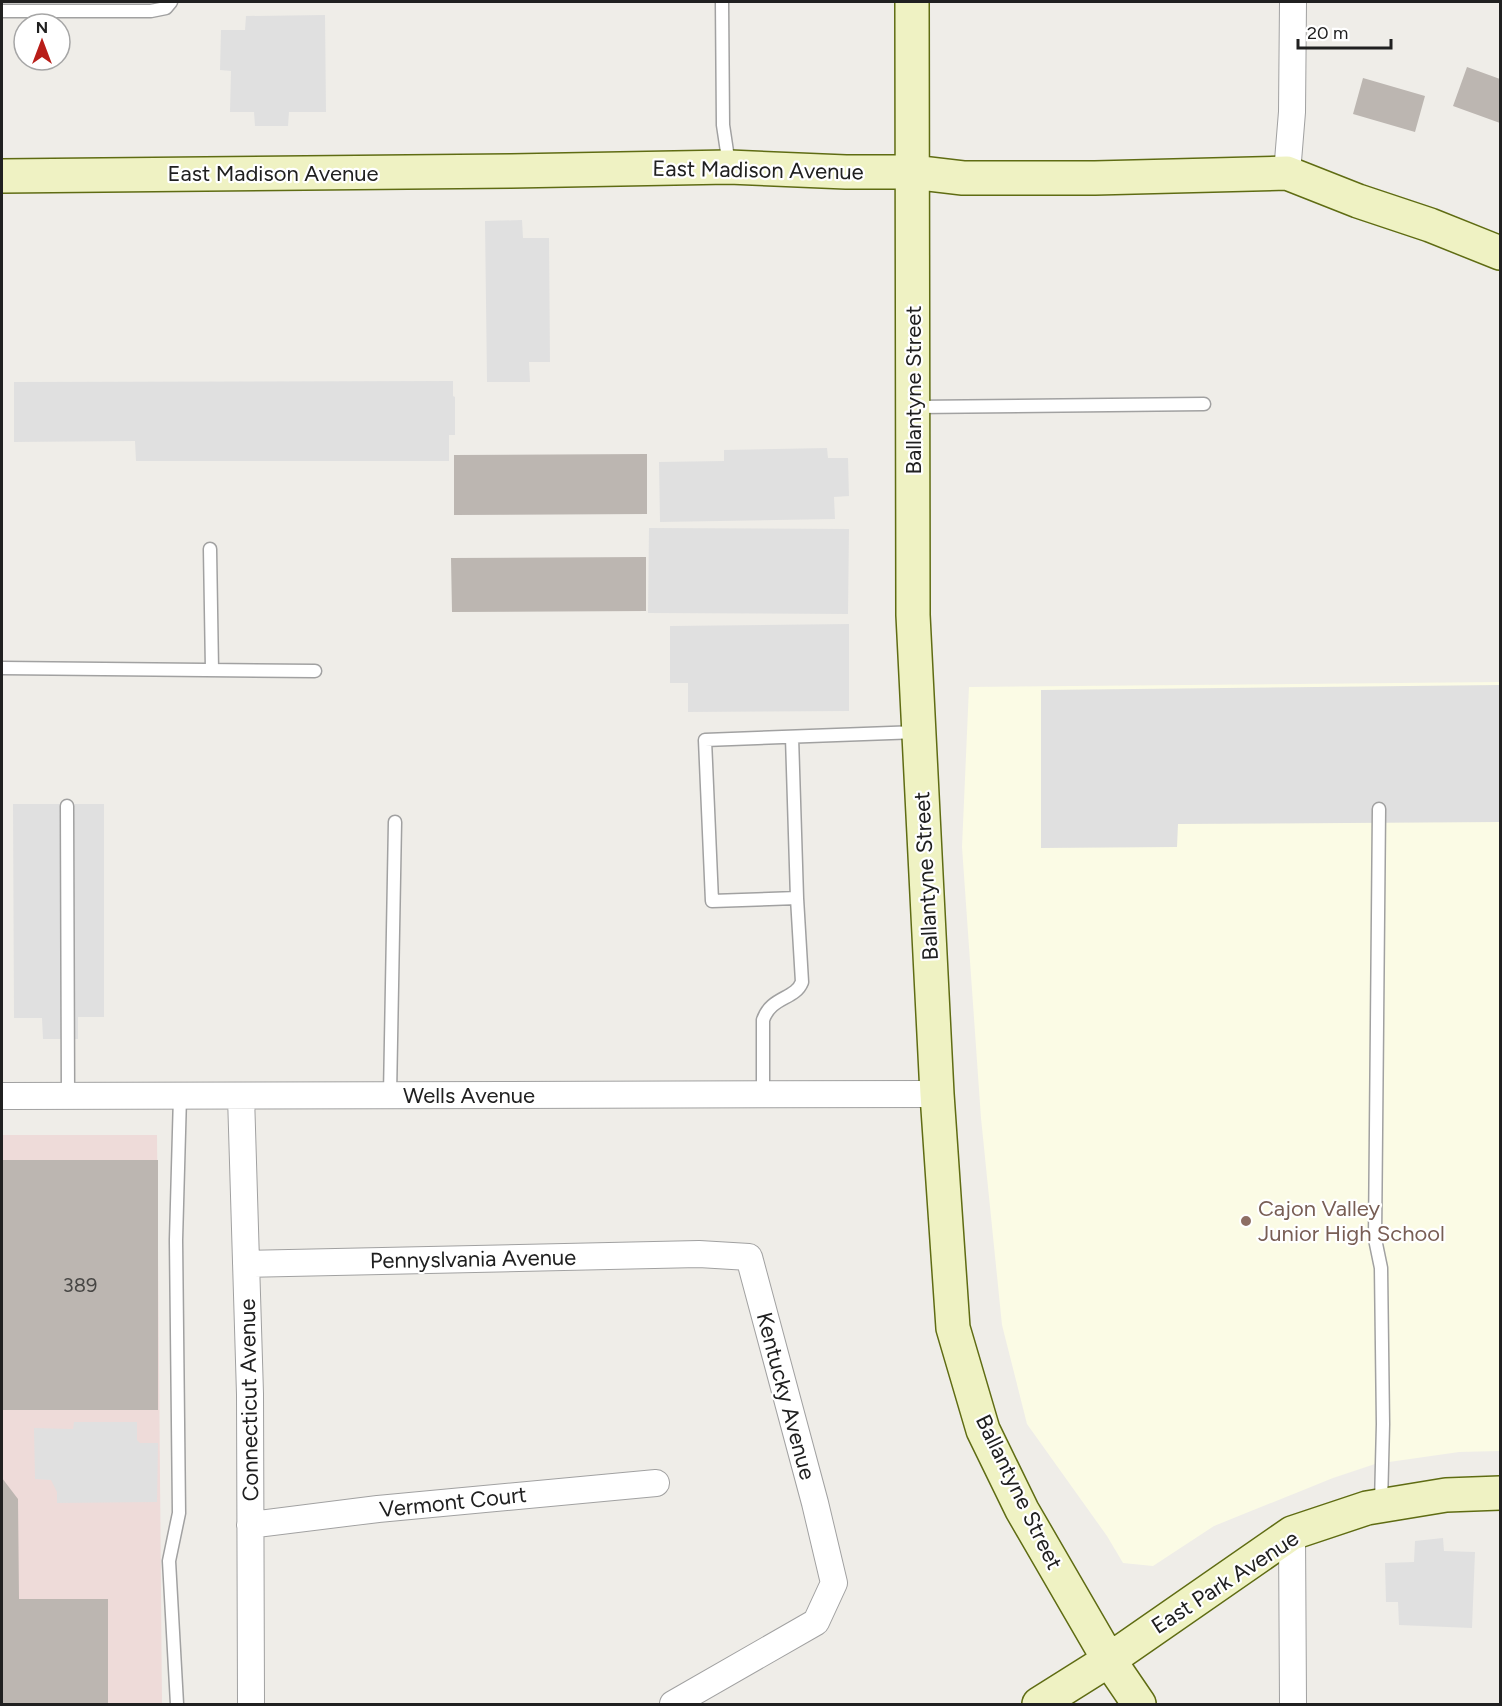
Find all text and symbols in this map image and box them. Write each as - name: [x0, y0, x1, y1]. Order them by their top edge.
- north arrow: [12, 12, 72, 72]
- scale bar: [1298, 12, 1391, 50]
- text: N: [36, 18, 48, 37]
- text: 20 m: [1307, 22, 1348, 44]
- street label: East Madison Avenue: [652, 155, 864, 185]
- street label: East Madison Avenue: [167, 160, 379, 187]
- street label: Ballantyne Street: [900, 305, 927, 475]
- street label: Ballantyne Street: [908, 791, 944, 961]
- street label: Wells Avenue: [403, 1082, 535, 1109]
- place label: Cajon Valley Junior High School: [1258, 1195, 1445, 1247]
- marker: Cajon Valley Junior High School: [1239, 1214, 1253, 1228]
- street label: Pennyslvania Avenue: [370, 1244, 576, 1274]
- house number: 389: [63, 1273, 97, 1297]
- street label: Connecticut Avenue: [234, 1298, 264, 1502]
- street label: Kentucky Avenue: [751, 1309, 821, 1483]
- street label: Ballantyne Street: [970, 1410, 1068, 1574]
- street label: Vermont Court: [378, 1481, 528, 1523]
- street label: East Park Avenue: [1146, 1524, 1304, 1640]

